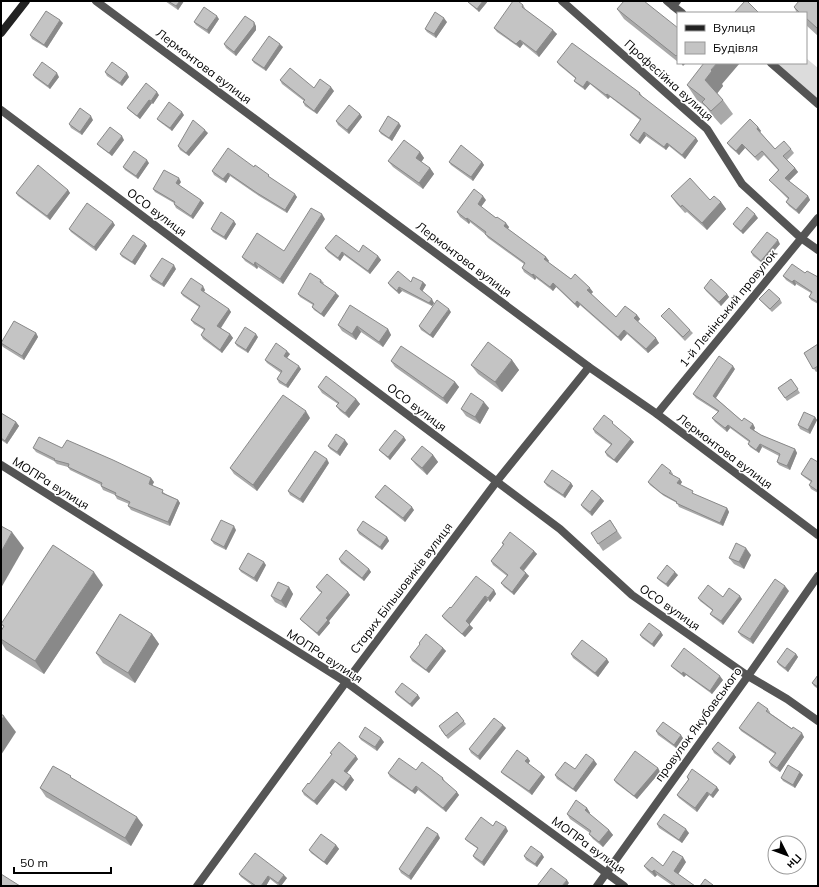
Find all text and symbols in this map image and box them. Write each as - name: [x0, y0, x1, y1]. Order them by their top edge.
- legend: [677, 12, 807, 64]
- text: Вулиця: [713, 20, 755, 35]
- street label: Лермонтова вулиця: [153, 25, 255, 107]
- street label: Професійна вулиця: [621, 36, 717, 124]
- text: Будівля: [713, 40, 758, 55]
- street label: ОСО вулиця: [124, 185, 190, 239]
- street label: Лермонтова вулиця: [413, 218, 515, 300]
- street label: 1-й Ленінський провулок: [676, 246, 780, 370]
- street label: ОСО вулиця: [384, 380, 450, 434]
- street label: Лермонтова вулиця: [674, 410, 776, 492]
- street label: МОПРа вулиця: [10, 453, 92, 513]
- street label: Старих Більшовиків вулиця: [347, 519, 455, 657]
- street label: ОСО вулиця: [637, 581, 703, 633]
- street label: МОПРа вулиця: [284, 626, 366, 686]
- street label: провулок Якубовського: [651, 664, 745, 784]
- street label: МОПРа вулиця: [549, 813, 629, 877]
- north arrow: [767, 835, 807, 875]
- scale bar: [14, 849, 111, 875]
- text: Пн: [784, 851, 805, 872]
- text: 50 m: [20, 855, 48, 870]

